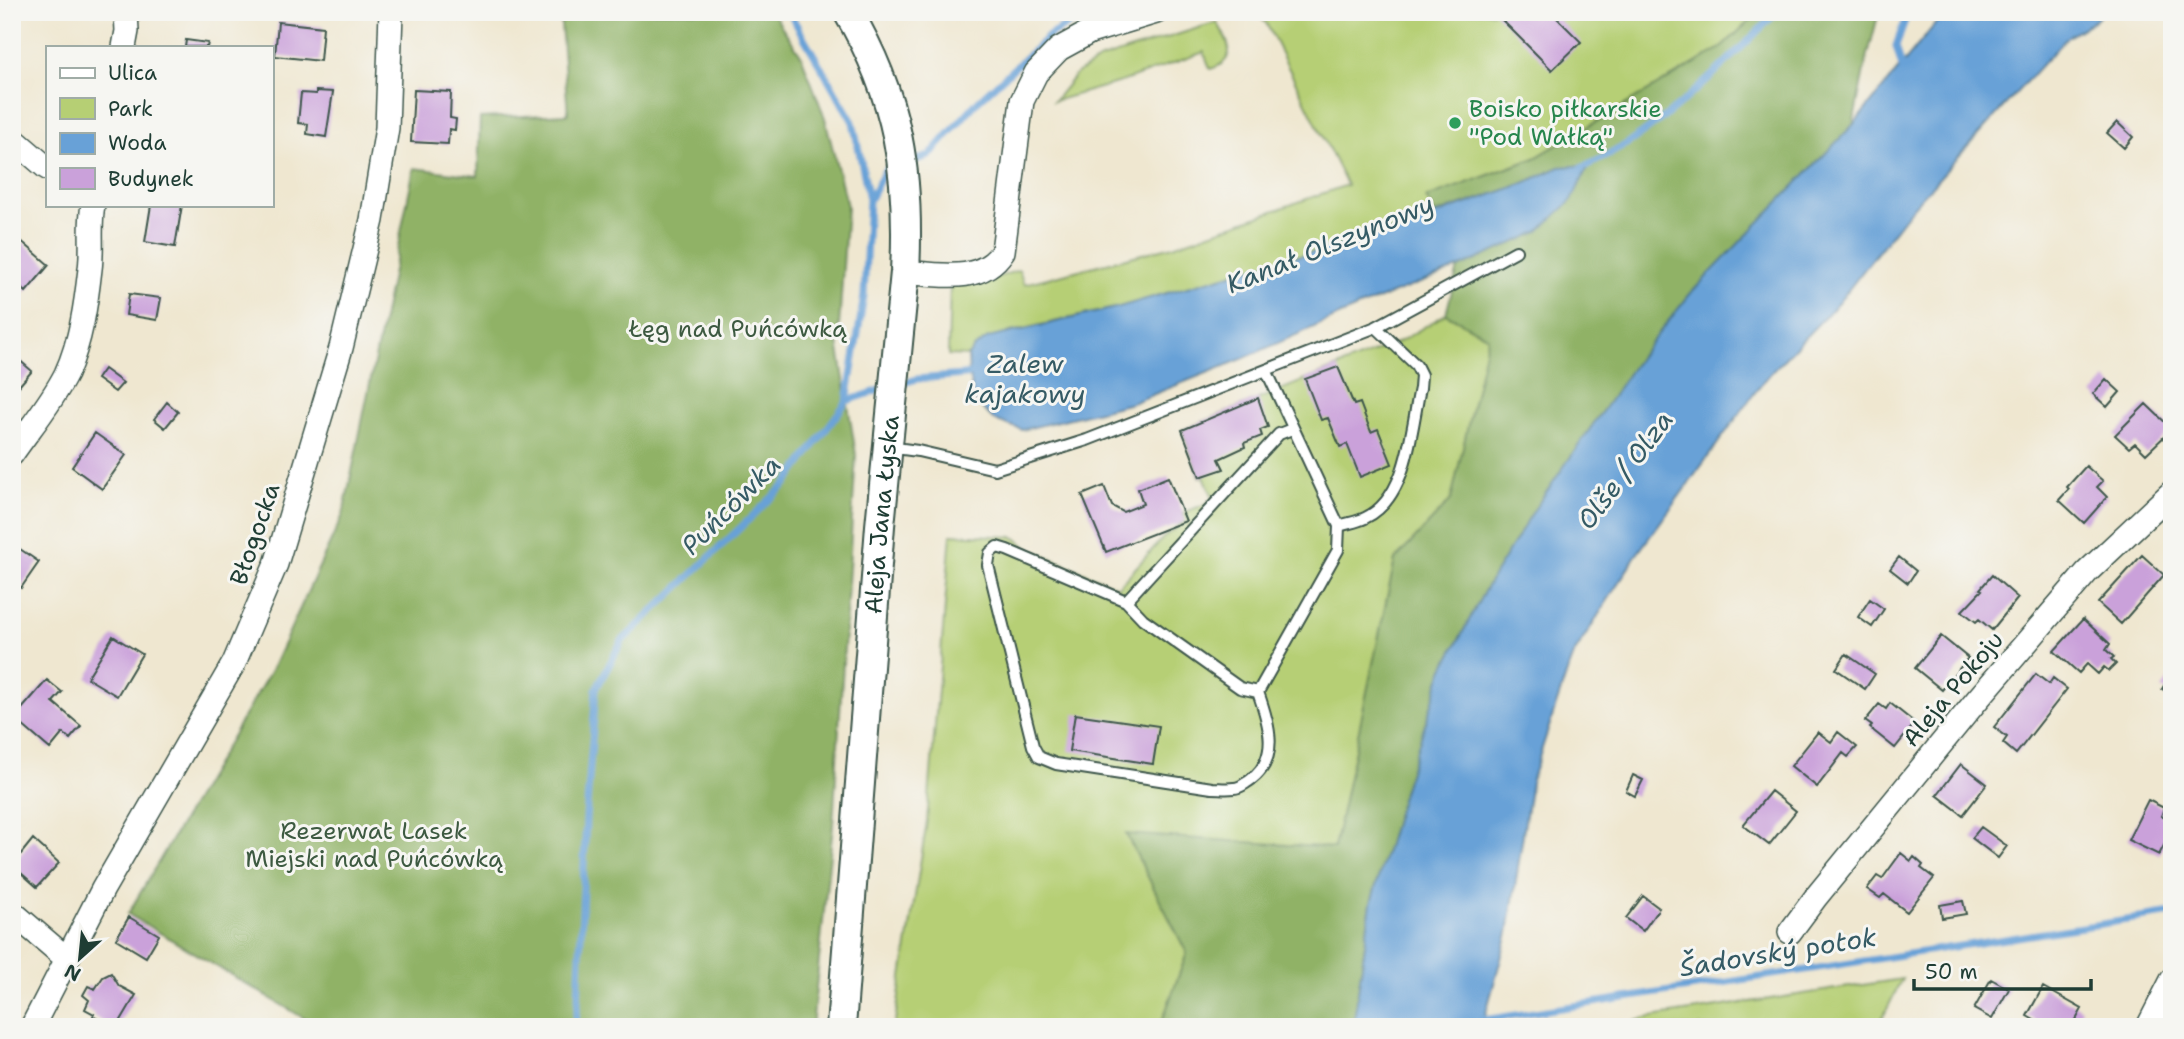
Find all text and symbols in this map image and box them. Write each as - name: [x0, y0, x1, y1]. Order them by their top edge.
- legend: [46, 46, 273, 206]
- text: Ulica: [108, 59, 157, 87]
- place label: Boisko piłkarskie "Pod Wałką": [1469, 93, 1662, 153]
- text: Park: [108, 95, 153, 123]
- marker: Boisko piłkarskie "Pod Wałką": [1447, 115, 1463, 131]
- text: Woda: [108, 129, 166, 157]
- text: Budynek: [108, 165, 194, 193]
- water label: Kanał Olszynowy: [1221, 186, 1439, 301]
- park label: Łęg nad Puńcówką: [628, 313, 848, 345]
- water label: Zalew kajakowy: [965, 346, 1085, 411]
- water label: Olše / Olza: [1568, 403, 1681, 536]
- street label: Aleja Jana Łyska: [857, 414, 907, 615]
- water label: Puńcówka: [673, 447, 788, 562]
- street label: Błogocka: [223, 479, 287, 589]
- street label: Aleja Pokoju: [1895, 624, 2011, 754]
- park label: Rezerwat Lasek Miejski nad Puńcówką: [245, 815, 504, 875]
- water label: Šadovský potok: [1677, 919, 1879, 984]
- north arrow: [46, 923, 116, 993]
- scale bar: [1914, 948, 2091, 992]
- text: N: [60, 958, 85, 987]
- text: 50 m: [1925, 958, 1978, 986]

